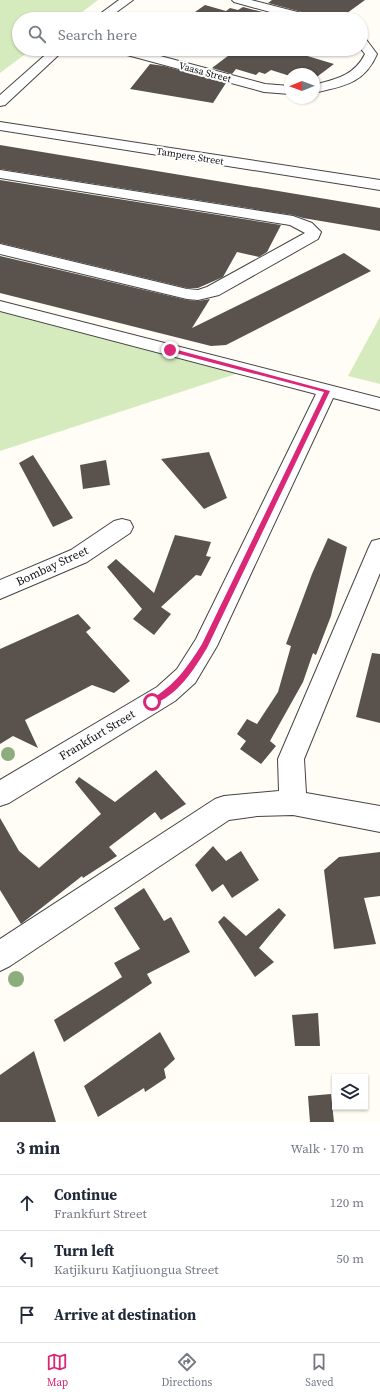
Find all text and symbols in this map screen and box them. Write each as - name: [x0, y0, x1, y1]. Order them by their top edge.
- search box: [12, 12, 368, 56]
- icon: search: [26, 23, 48, 45]
- text: Search here: [58, 24, 137, 45]
- street label: Vaasa Street: [177, 59, 233, 85]
- north arrow: [284, 68, 320, 104]
- street label: Tampere Street: [155, 144, 225, 168]
- route end: [161, 341, 179, 359]
- street label: Bombay Street: [13, 542, 91, 590]
- route start: [143, 693, 161, 711]
- street label: Frankfurt Street: [56, 706, 138, 764]
- map controls: [332, 1074, 368, 1110]
- button: layers: [332, 1074, 368, 1110]
- text: 3 min: [16, 1136, 60, 1160]
- text: Walk · 170 m: [291, 1140, 364, 1157]
- text: Continue: [54, 1184, 117, 1205]
- icon: ahead: [16, 1192, 38, 1214]
- text: 120 m: [330, 1194, 364, 1211]
- text: Frankfurt Street: [54, 1205, 147, 1222]
- text: Turn left: [54, 1240, 114, 1261]
- icon: left: [16, 1248, 38, 1270]
- text: 50 m: [336, 1250, 364, 1267]
- text: Katjikuru Katjiuongua Street: [54, 1261, 219, 1278]
- icon: arrive: [16, 1304, 38, 1326]
- text: Arrive at destination: [54, 1304, 196, 1325]
- tab: Map: [46, 1351, 68, 1390]
- tab: Directions: [161, 1351, 212, 1390]
- tab: Saved: [305, 1351, 334, 1390]

